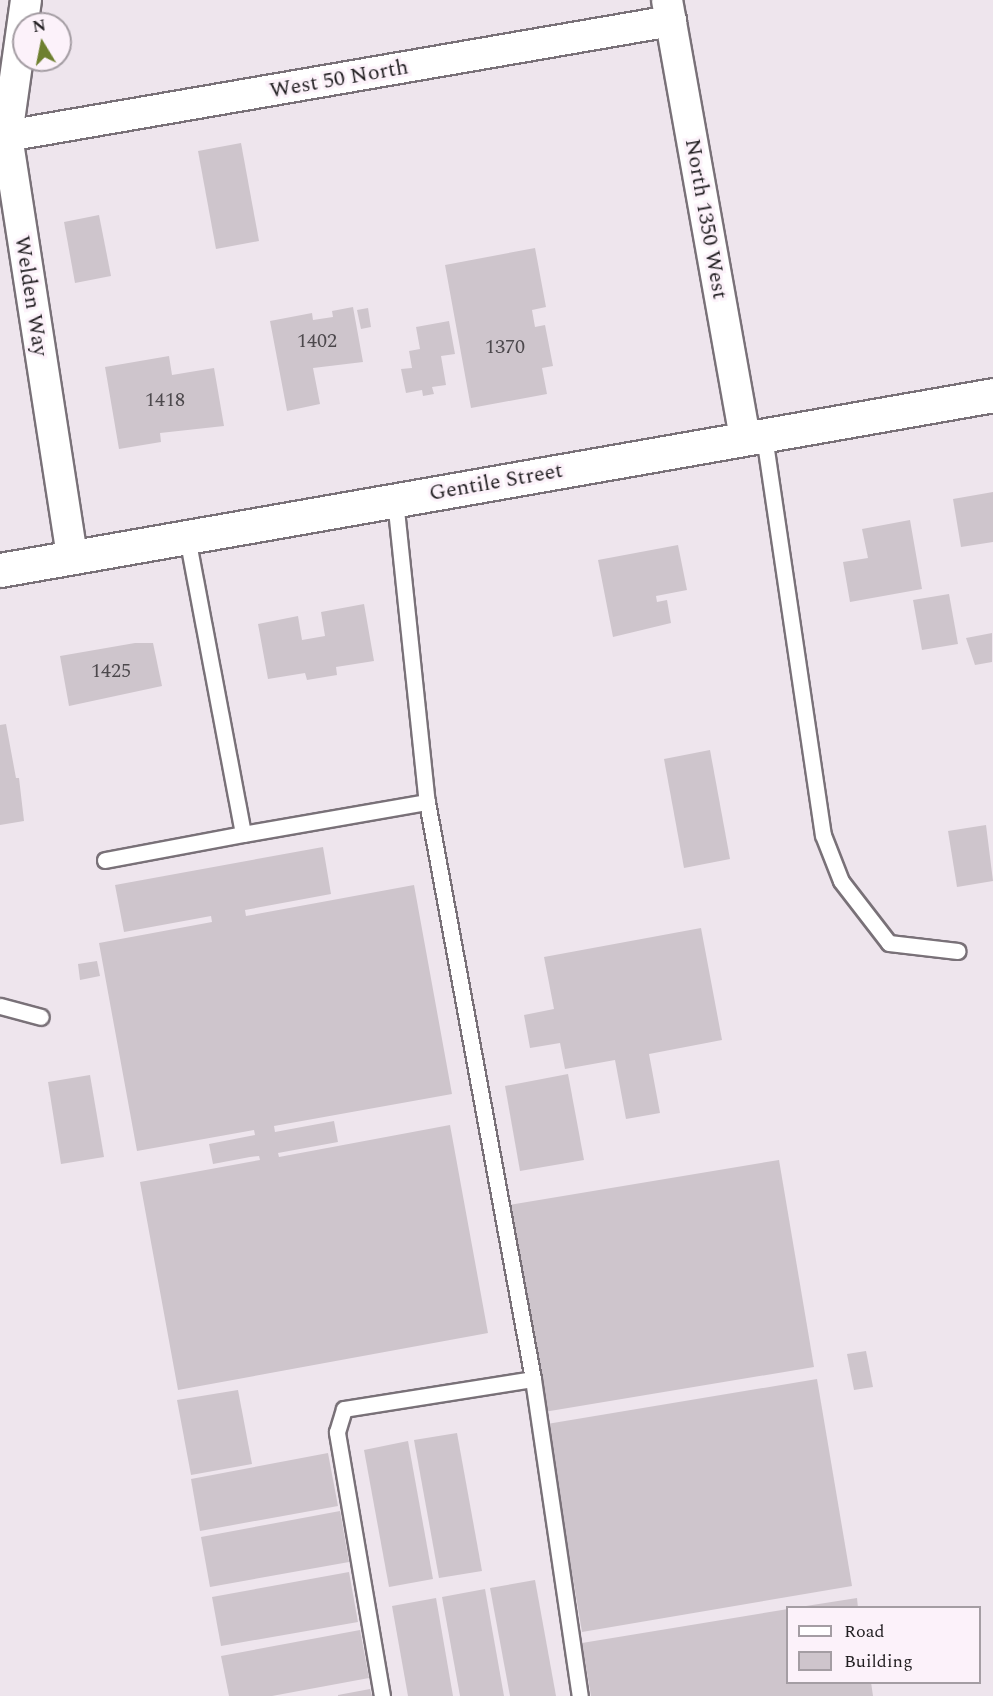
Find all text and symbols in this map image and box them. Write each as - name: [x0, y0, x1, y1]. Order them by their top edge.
- north arrow: [12, 12, 72, 72]
- text: N: [31, 13, 48, 39]
- street label: West 50 North: [267, 54, 411, 104]
- street label: North 1350 West: [679, 137, 733, 301]
- street label: Welden Way: [8, 234, 54, 358]
- house number: 1402: [297, 329, 337, 353]
- house number: 1370: [485, 335, 525, 359]
- house number: 1418: [145, 388, 185, 412]
- street label: Gentile Street: [427, 457, 565, 507]
- house number: 1425: [91, 659, 131, 683]
- legend: [786, 1606, 981, 1684]
- text: Road: [844, 1618, 885, 1645]
- text: Building: [844, 1648, 913, 1675]

